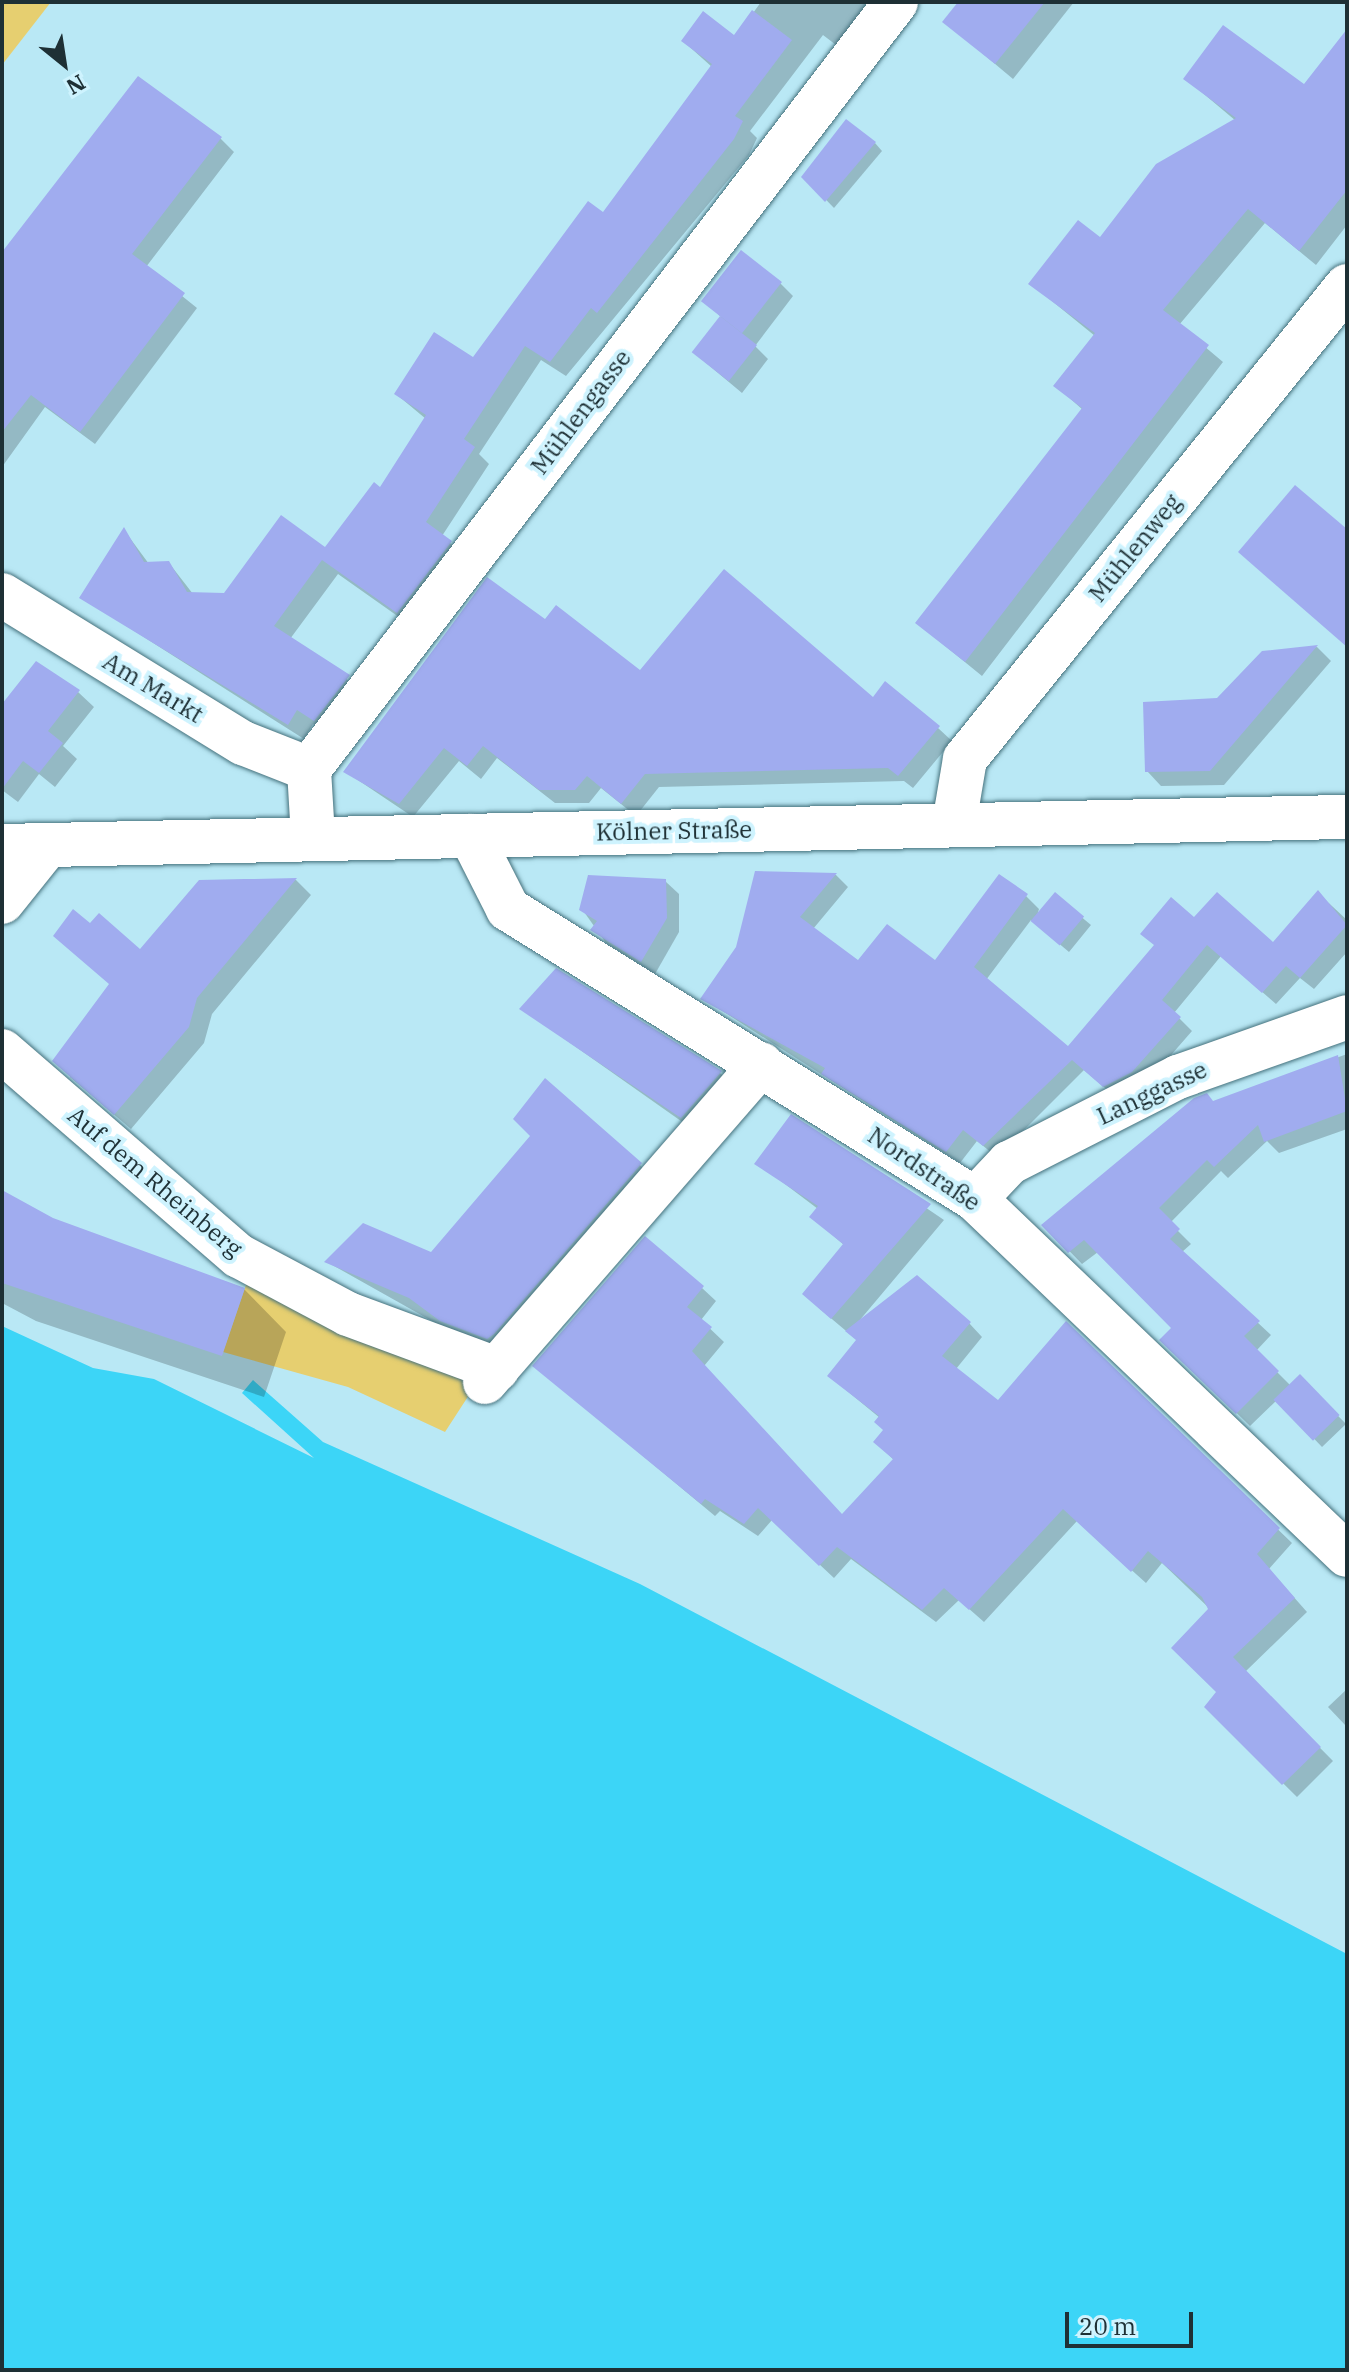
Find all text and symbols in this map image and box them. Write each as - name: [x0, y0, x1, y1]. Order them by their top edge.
- north arrow: [24, 24, 104, 104]
- text: N: [61, 68, 91, 102]
- street label: Mühlengasse: [525, 344, 637, 480]
- street label: Mühlenweg: [1083, 488, 1187, 608]
- street label: Am Markt: [98, 647, 208, 729]
- street label: Kölner Straße: [596, 815, 752, 847]
- street label: Langgasse: [1092, 1055, 1212, 1131]
- street label: Auf dem Rheinberg: [62, 1101, 248, 1263]
- street label: Nordstraße: [862, 1121, 986, 1217]
- scale bar: [1069, 2296, 1197, 2346]
- text: 20 m: [1079, 2310, 1136, 2342]

